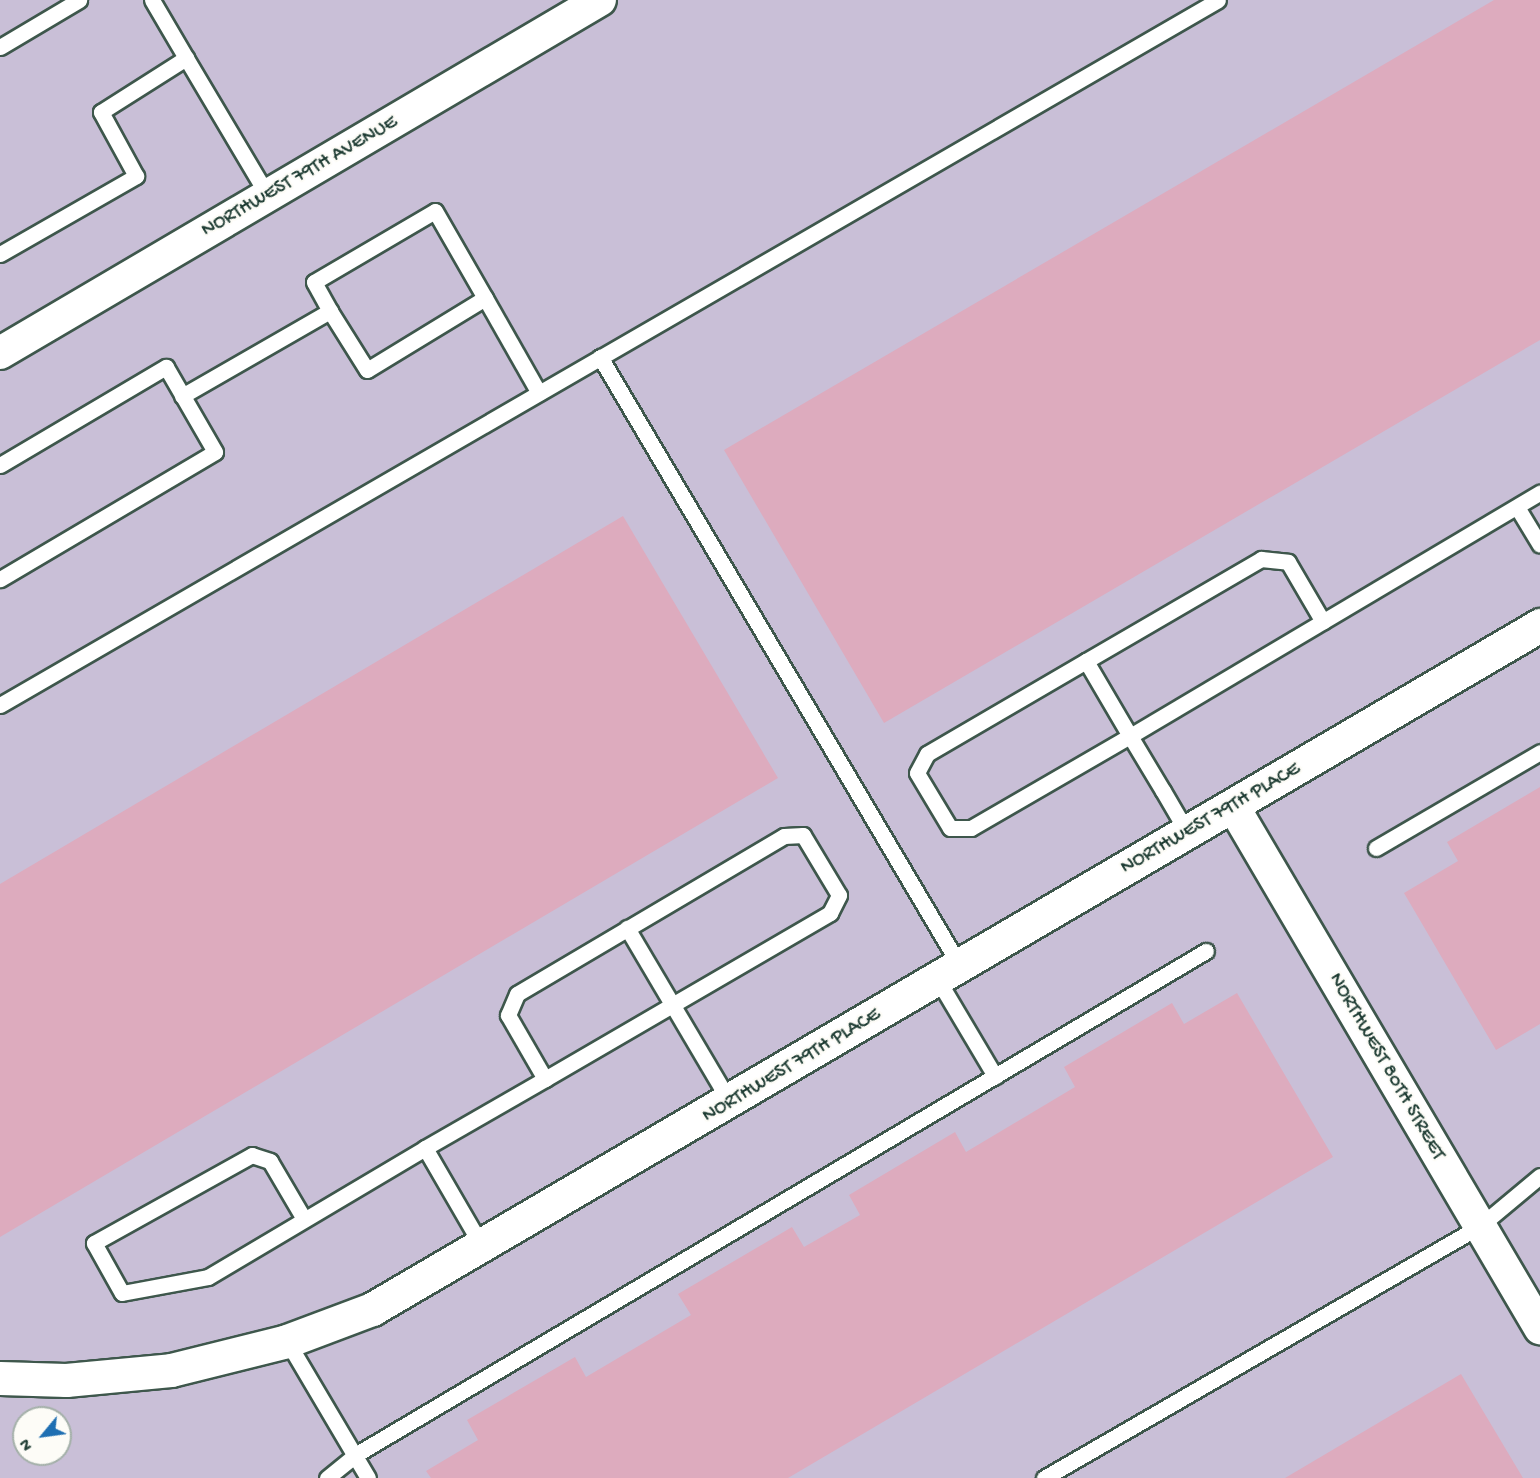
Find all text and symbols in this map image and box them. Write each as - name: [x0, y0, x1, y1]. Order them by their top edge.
- street label: NORTHWEST 79TH AVENUE: [198, 111, 402, 243]
- street label: NORTHWEST 79TH PLACE: [1117, 758, 1305, 880]
- street label: NORTHWEST 80TH STREET: [1323, 969, 1449, 1165]
- street label: NORTHWEST 79TH PLACE: [699, 1003, 885, 1129]
- north arrow: [12, 1406, 72, 1466]
- text: N: [17, 1435, 38, 1453]

